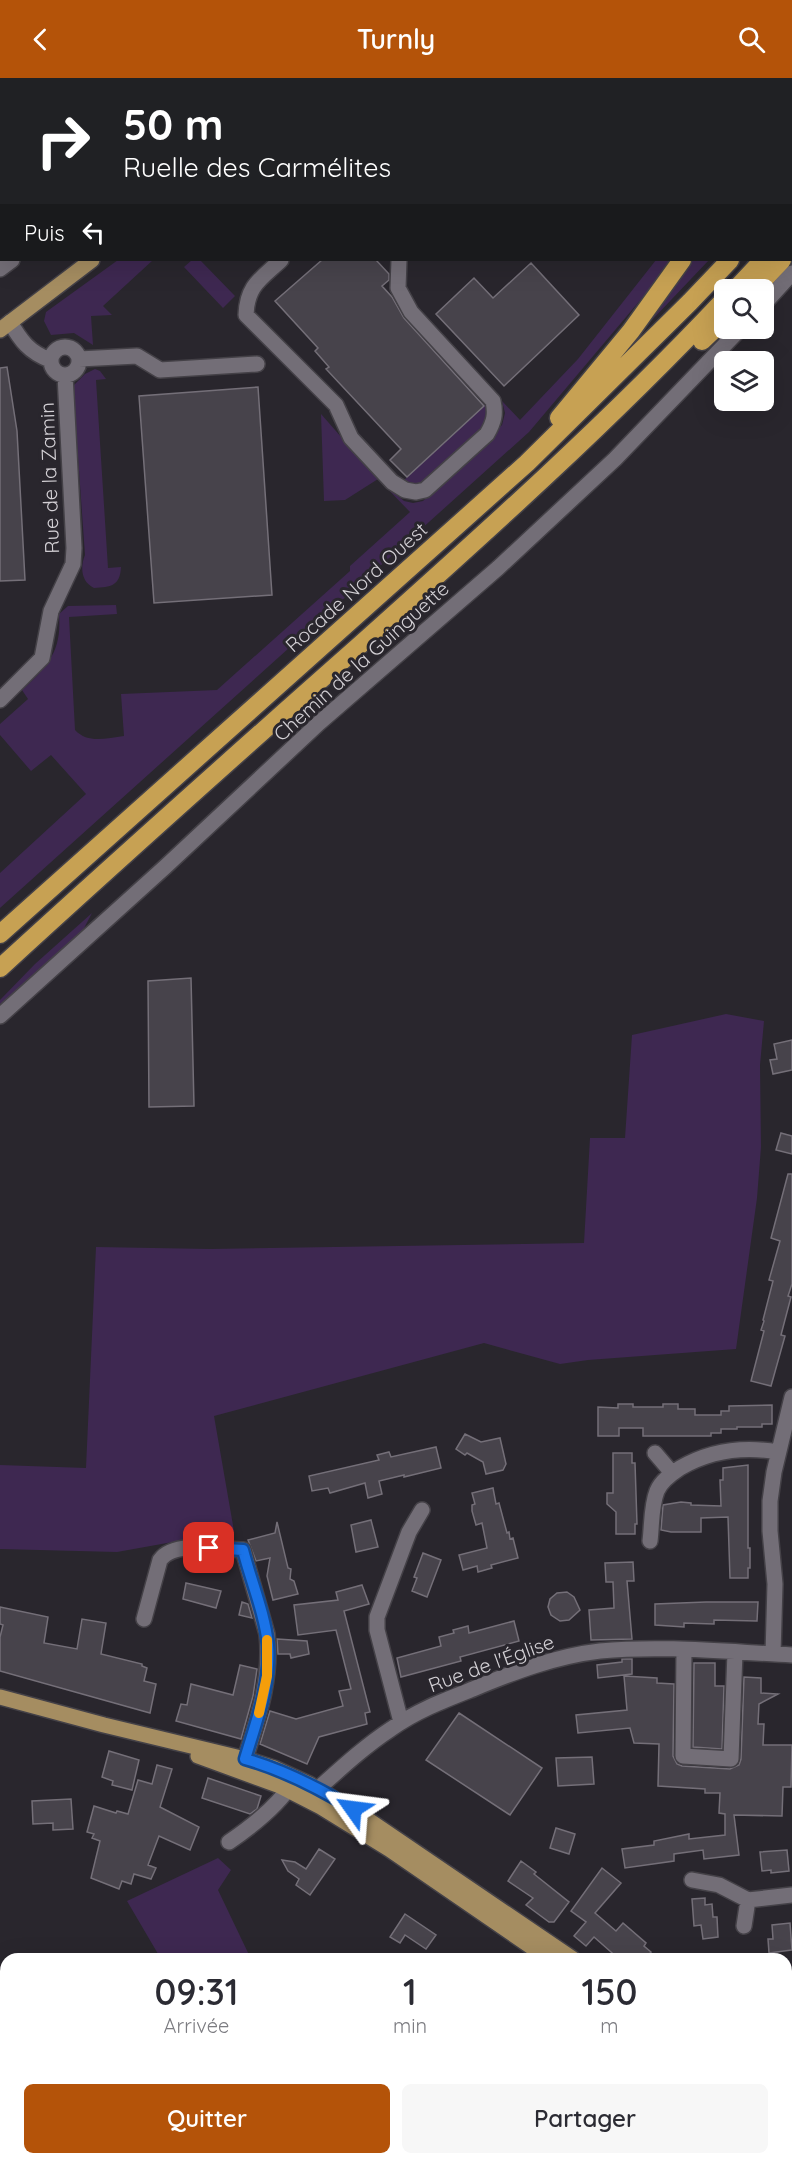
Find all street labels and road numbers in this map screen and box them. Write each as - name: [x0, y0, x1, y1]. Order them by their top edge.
- street label: Rue de la Zamin: [34, 402, 64, 554]
- street label: Rocade Nord Ouest: [280, 517, 432, 657]
- street label: Chemin de la Guinguette: [268, 576, 454, 746]
- street label: Rue de l'Église: [425, 1629, 557, 1697]

